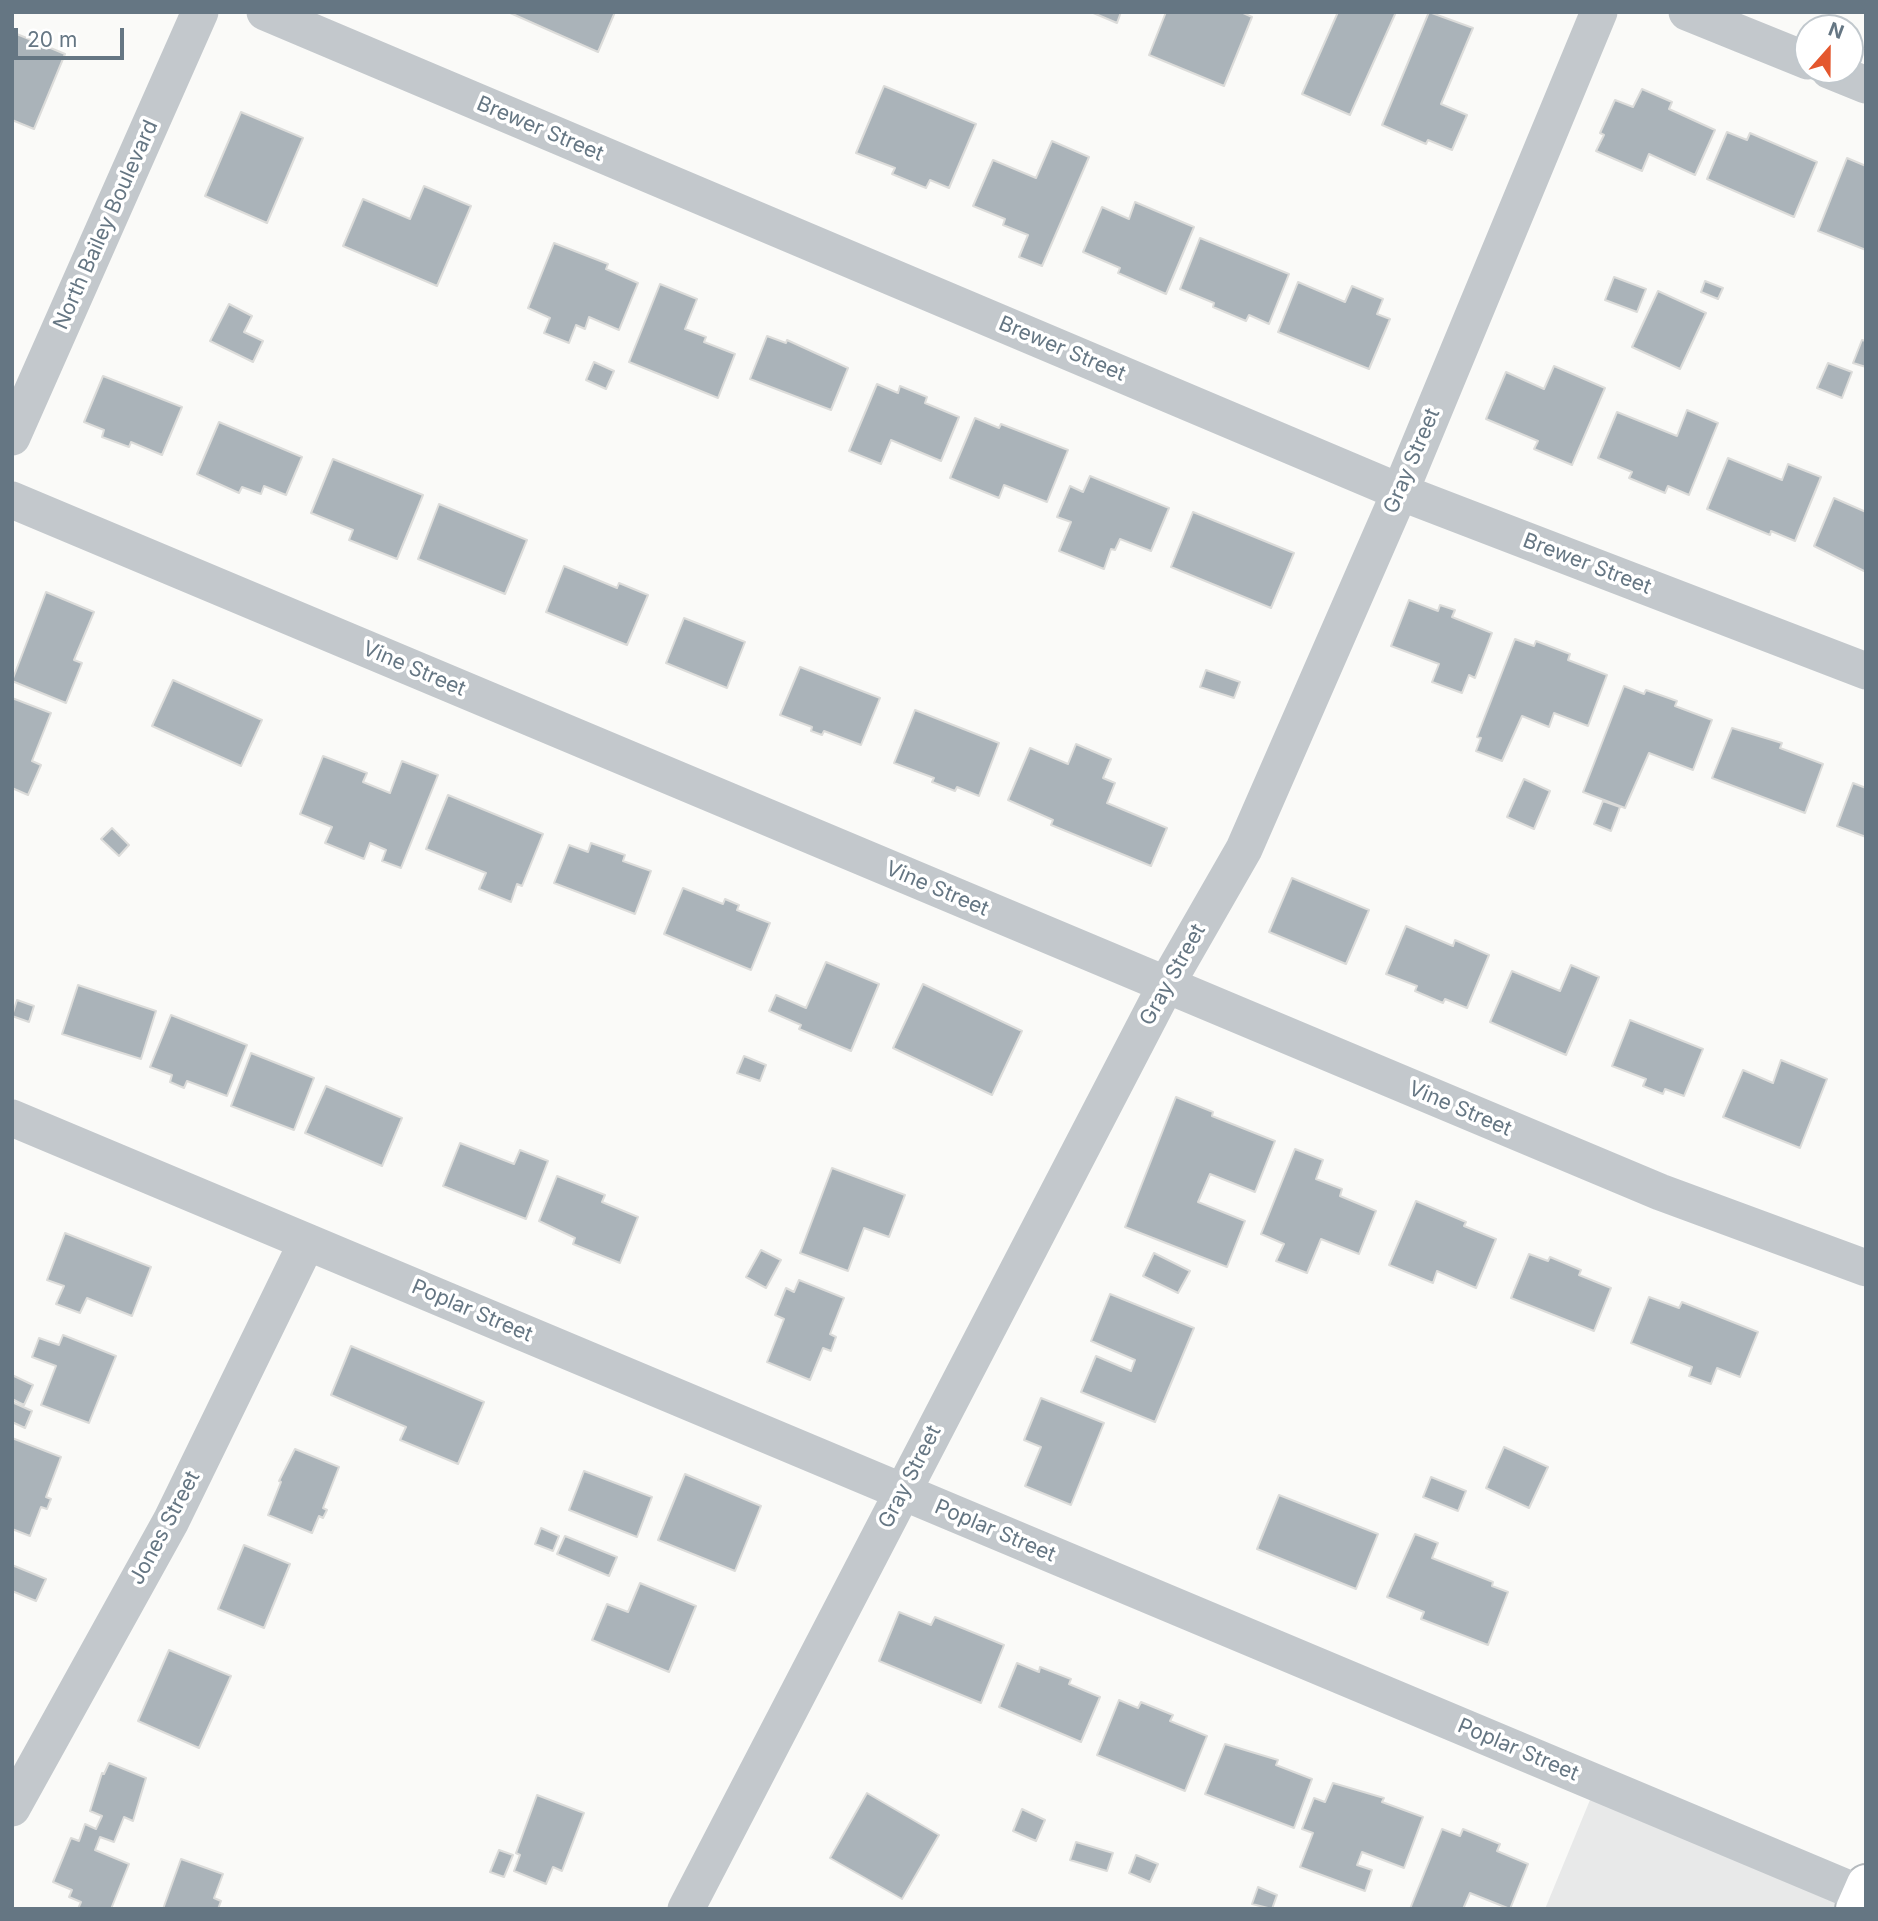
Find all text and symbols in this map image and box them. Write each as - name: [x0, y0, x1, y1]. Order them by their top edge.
- scale bar: [18, 14, 128, 58]
- north arrow: [1794, 14, 1864, 84]
- text: N: [1825, 17, 1847, 44]
- text: 20 m: [27, 27, 77, 52]
- street label: Brewer Street: [473, 91, 607, 167]
- street label: North Bailey Boulevard: [48, 116, 164, 334]
- street label: Brewer Street: [995, 311, 1129, 387]
- street label: Gray Street: [1379, 405, 1445, 517]
- street label: Brewer Street: [1519, 528, 1655, 600]
- street label: Vine Street: [359, 636, 469, 702]
- street label: Vine Street: [882, 856, 992, 922]
- street label: Gray Street: [1135, 920, 1211, 1030]
- street label: Vine Street: [1405, 1076, 1515, 1142]
- street label: Poplar Street: [408, 1274, 536, 1348]
- street label: Gray Street: [873, 1421, 947, 1533]
- street label: Jones Street: [124, 1467, 206, 1589]
- street label: Poplar Street: [931, 1494, 1059, 1568]
- street label: Poplar Street: [1454, 1713, 1582, 1787]

